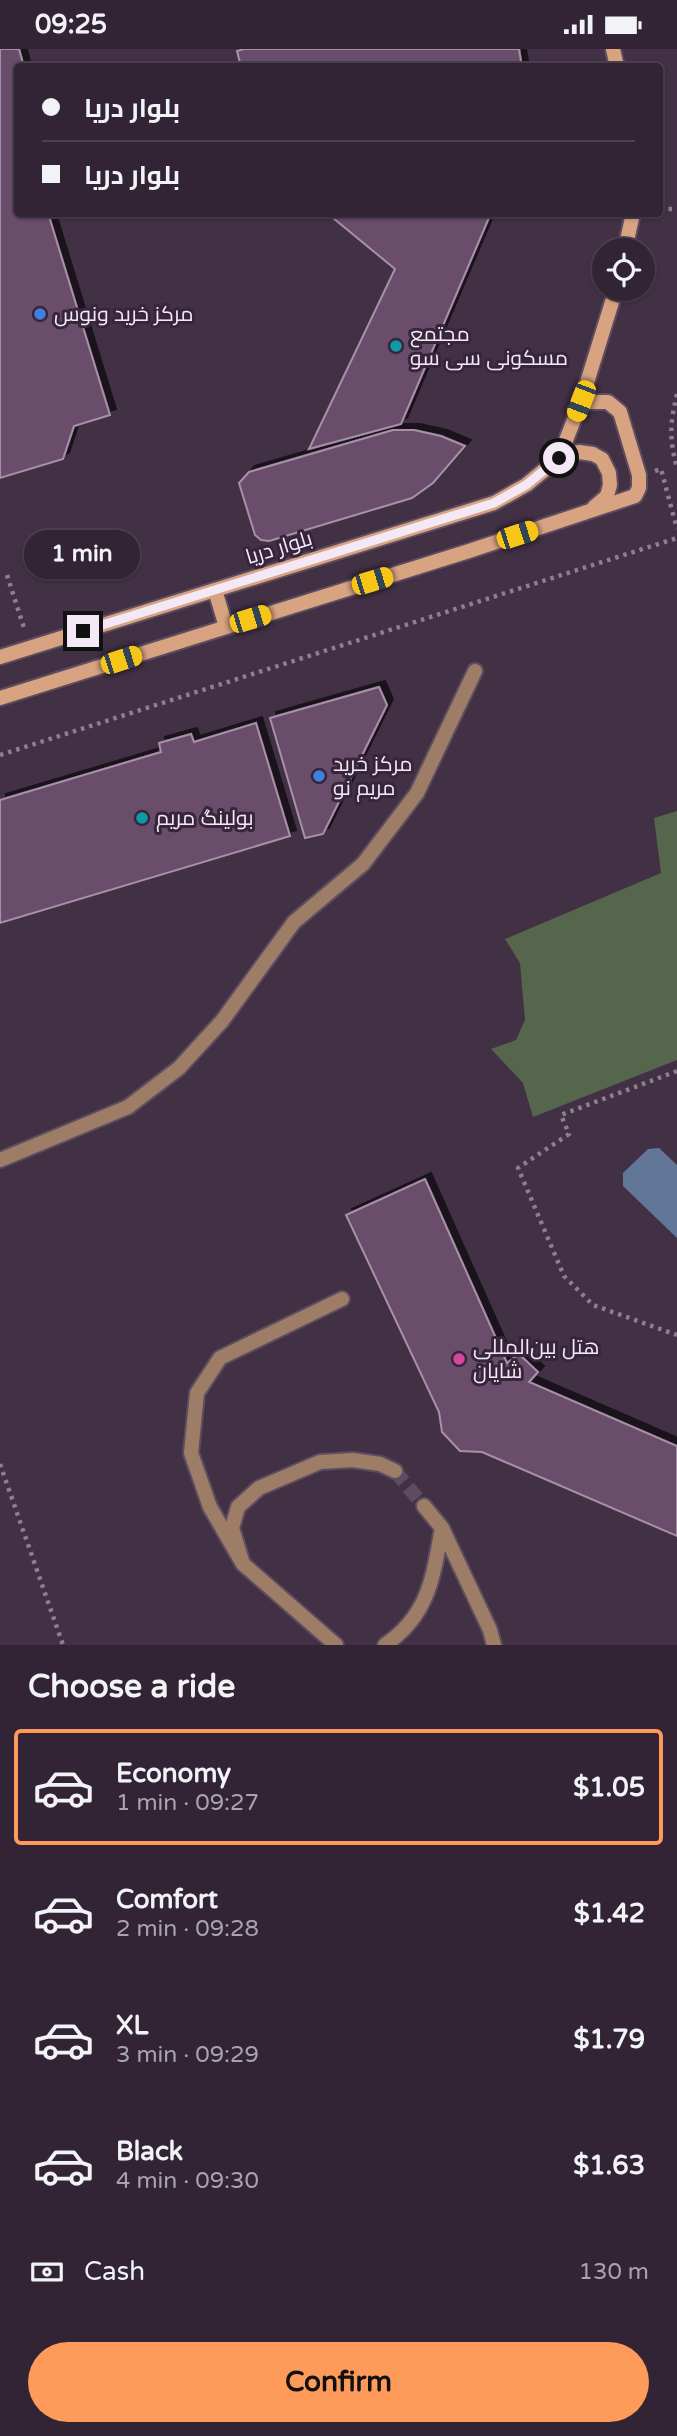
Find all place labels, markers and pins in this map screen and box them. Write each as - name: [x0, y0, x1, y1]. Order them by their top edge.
- place label: مرکز خرید ونوس: [54, 302, 194, 327]
- marker: مرکز خرید ونوس: [32, 306, 48, 322]
- place label: مجتمع مسکونی سی سو: [410, 322, 568, 371]
- marker: مجتمع مسکونی سی سو: [388, 338, 404, 354]
- place label: مرکز خرید مریم نو: [333, 752, 412, 802]
- marker: مرکز خرید مریم نو: [311, 768, 327, 784]
- place label: بولینگ مریم: [156, 806, 254, 832]
- marker: بولینگ مریم: [134, 810, 150, 826]
- place label: هتل بین‌المللی شایان: [473, 1335, 600, 1384]
- marker: هتل بین‌المللی شایان: [451, 1351, 467, 1367]

